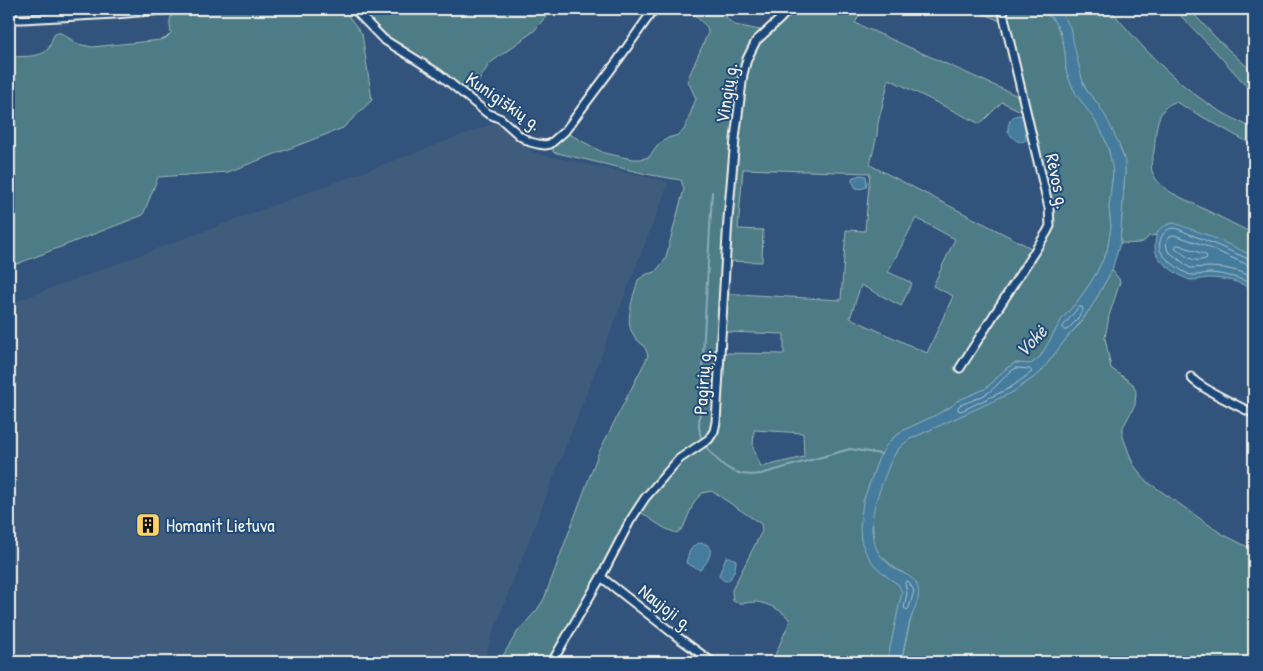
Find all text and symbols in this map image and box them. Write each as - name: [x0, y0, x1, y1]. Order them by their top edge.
- street label: Vingių g.: [708, 61, 744, 125]
- street label: Kunigiškių g.: [461, 65, 547, 137]
- street label: Rėvos g.: [1039, 151, 1077, 211]
- water label: Vokė: [1009, 318, 1053, 363]
- street label: Pagirių g.: [687, 348, 717, 416]
- building icon: Homanit Lietuva: [135, 512, 161, 538]
- place label: Homanit Lietuva: [166, 512, 275, 538]
- street label: Naujoji g.: [633, 577, 699, 637]

